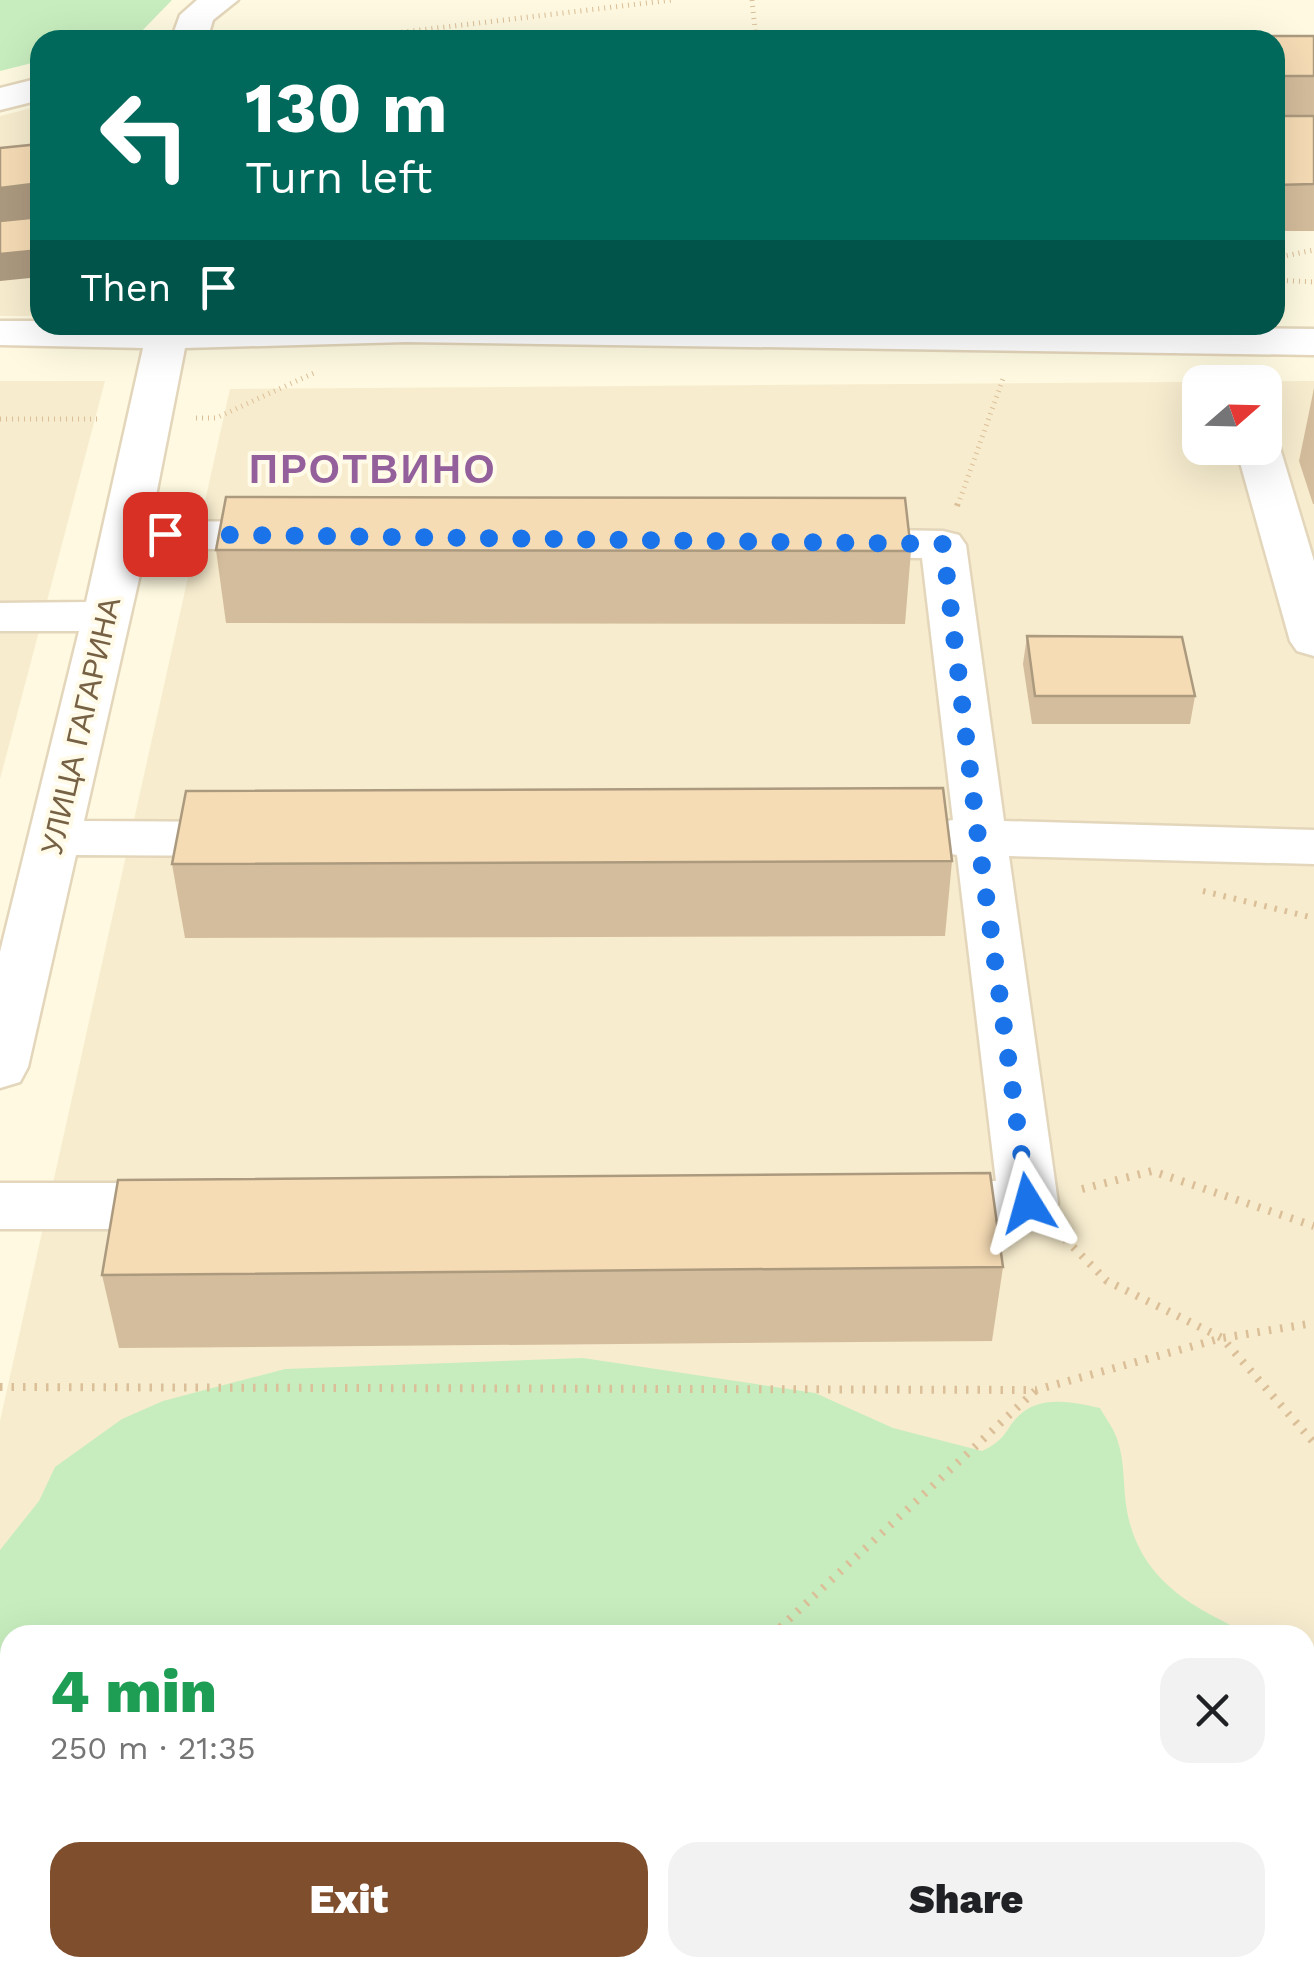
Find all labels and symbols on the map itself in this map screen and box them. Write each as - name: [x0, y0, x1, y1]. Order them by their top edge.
- north arrow: [1182, 365, 1282, 465]
- district label: ПРОТВИНО: [249, 446, 497, 493]
- pin: [123, 492, 208, 577]
- street label: УЛИЦА ГАГАРИНА: [34, 594, 127, 858]
- position arrow: [976, 1151, 1080, 1255]

